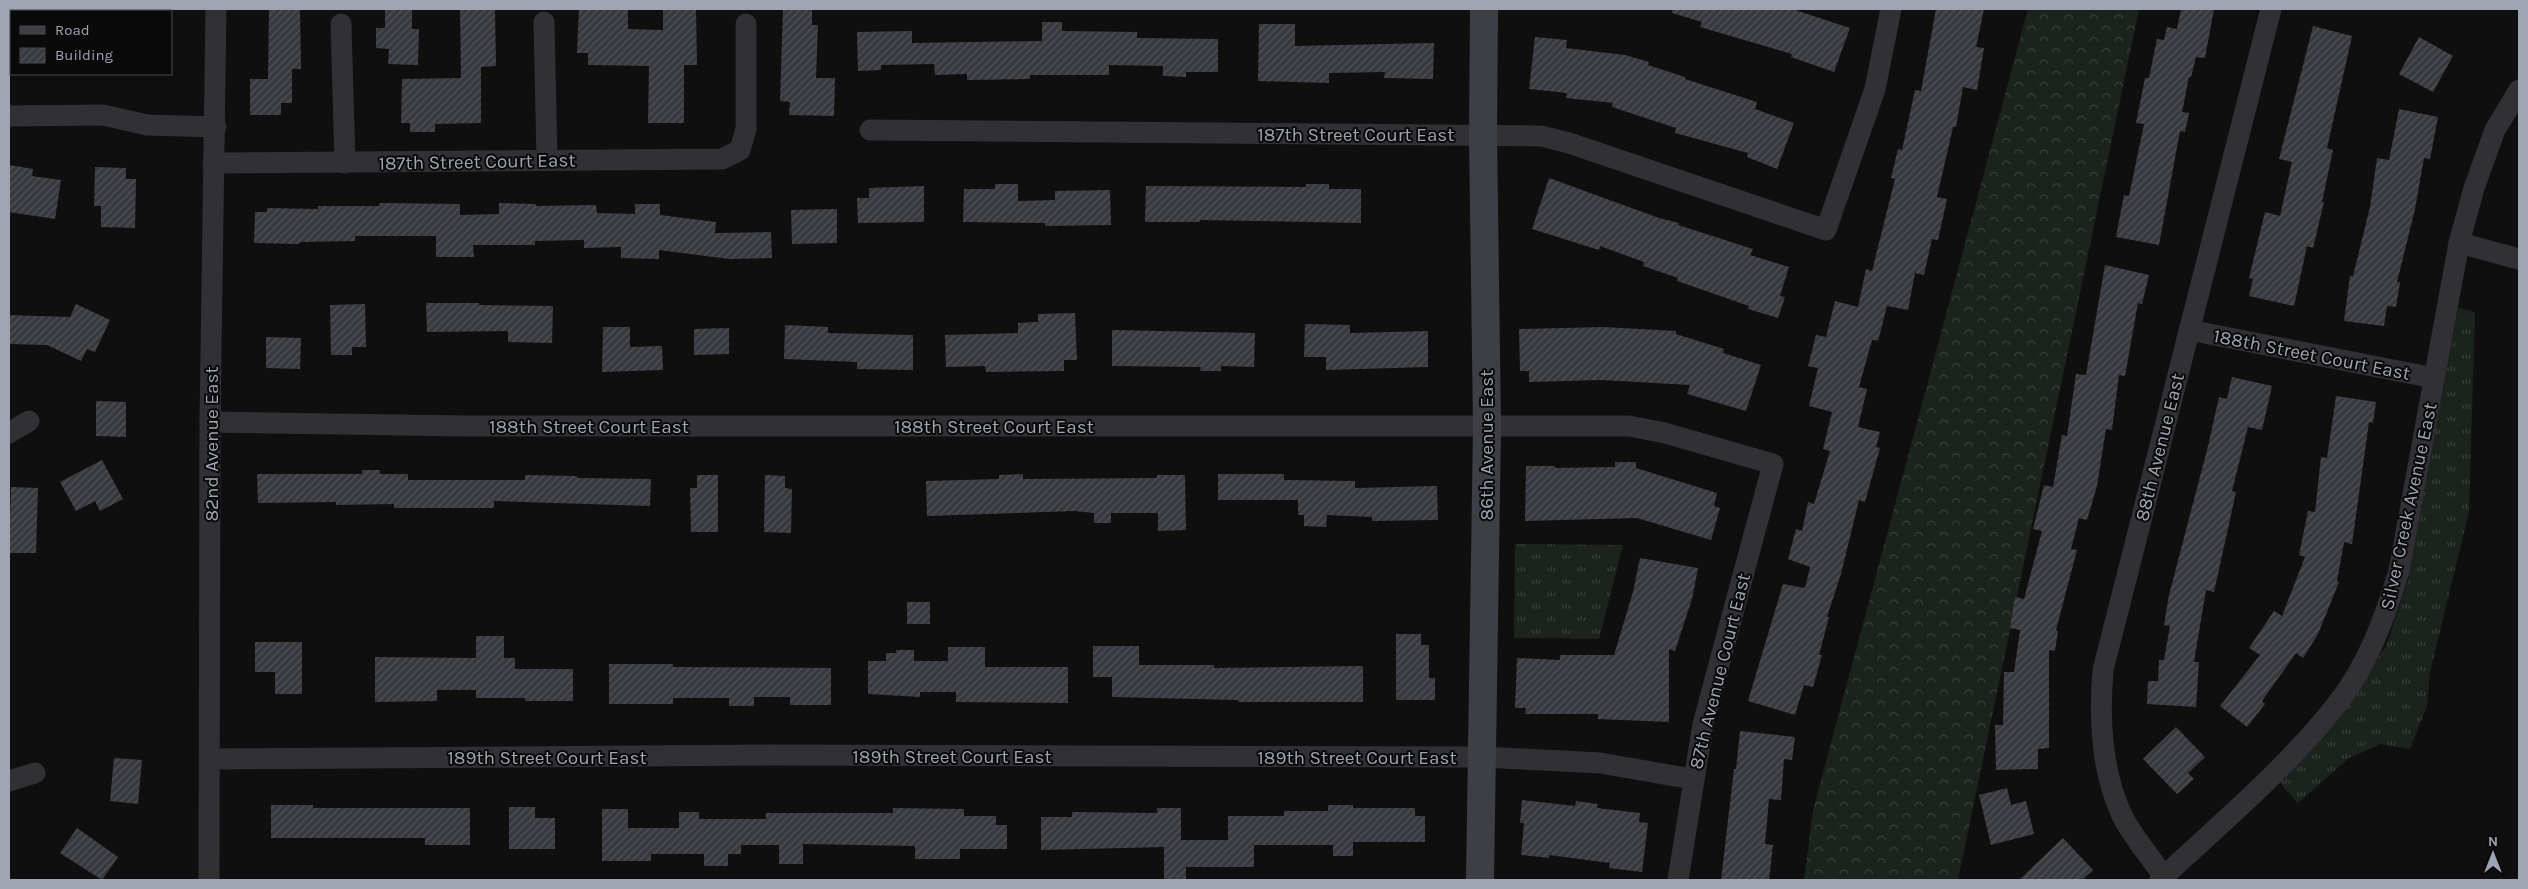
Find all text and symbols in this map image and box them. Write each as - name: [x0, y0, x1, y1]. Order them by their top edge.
- legend: [10, 10, 172, 75]
- text: Road: [55, 21, 90, 39]
- text: Building: [55, 46, 113, 64]
- street label: 187th Street Court East: [1258, 124, 1455, 146]
- street label: 187th Street Court East: [378, 149, 576, 175]
- street label: 188th Street Court East: [2212, 325, 2412, 385]
- street label: 82nd Avenue East: [201, 366, 223, 522]
- street label: 86th Avenue East: [1476, 370, 1498, 520]
- street label: 88th Avenue East: [2131, 371, 2189, 524]
- street label: Silver Creek Avenue East: [2376, 400, 2442, 612]
- street label: 188th Street Court East: [489, 416, 689, 438]
- street label: 188th Street Court East: [894, 416, 1094, 438]
- street label: 87th Avenue Court East: [1685, 571, 1755, 771]
- street label: 189th Street Court East: [852, 746, 1052, 768]
- street label: 189th Street Court East: [447, 747, 647, 769]
- street label: 189th Street Court East: [1257, 747, 1457, 769]
- north arrow: [2468, 829, 2518, 879]
- text: N: [2488, 833, 2498, 850]

